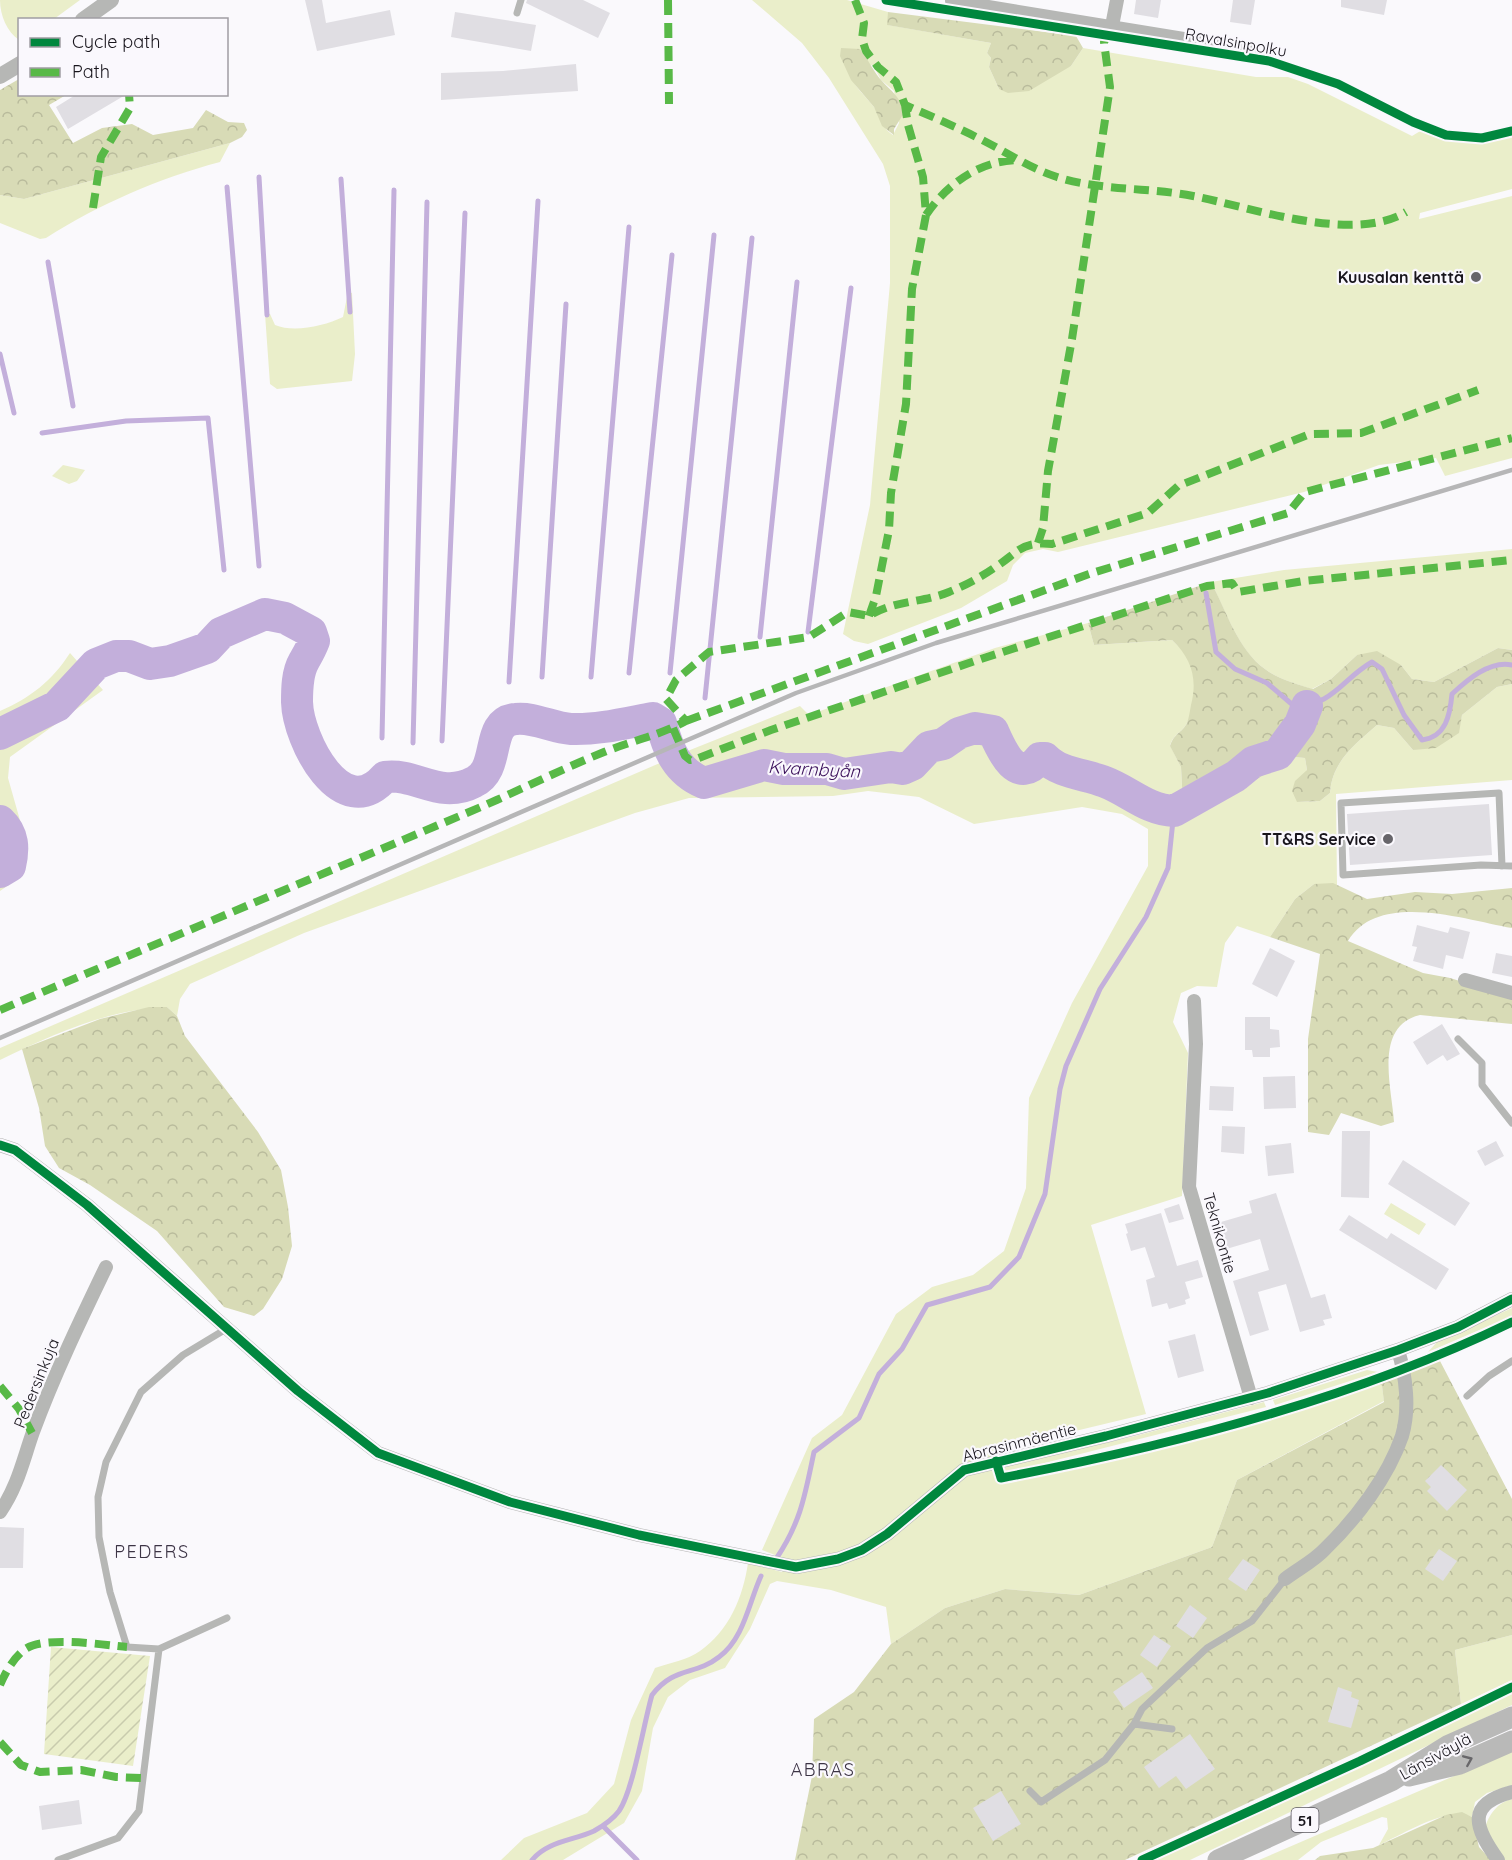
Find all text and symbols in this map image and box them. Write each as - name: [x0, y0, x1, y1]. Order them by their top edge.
- legend: [18, 18, 228, 96]
- street label: Ravalsinpolku: [1184, 23, 1288, 61]
- text: Cycle path: [72, 30, 160, 53]
- text: Path: [72, 60, 110, 83]
- place label: Kuusalan kenttä: [1338, 267, 1464, 287]
- marker: Kuusalan kenttä: [1469, 270, 1483, 284]
- water label: Kvarnbyån: [767, 755, 861, 783]
- place label: TT&RS Service: [1262, 829, 1376, 849]
- marker: TT&RS Service: [1381, 832, 1395, 846]
- street label: Teknikontie: [1199, 1190, 1241, 1276]
- street label: Pedersinkuja: [9, 1335, 63, 1431]
- street label: Abrasinmäentie: [960, 1418, 1078, 1466]
- district label: PEDERS: [114, 1540, 190, 1563]
- street label: Länsiväylä: [1396, 1728, 1474, 1784]
- one-way arrow: [1461, 1755, 1472, 1767]
- district label: ABRAS: [791, 1758, 855, 1781]
- road number: 51: [1292, 1808, 1318, 1832]

